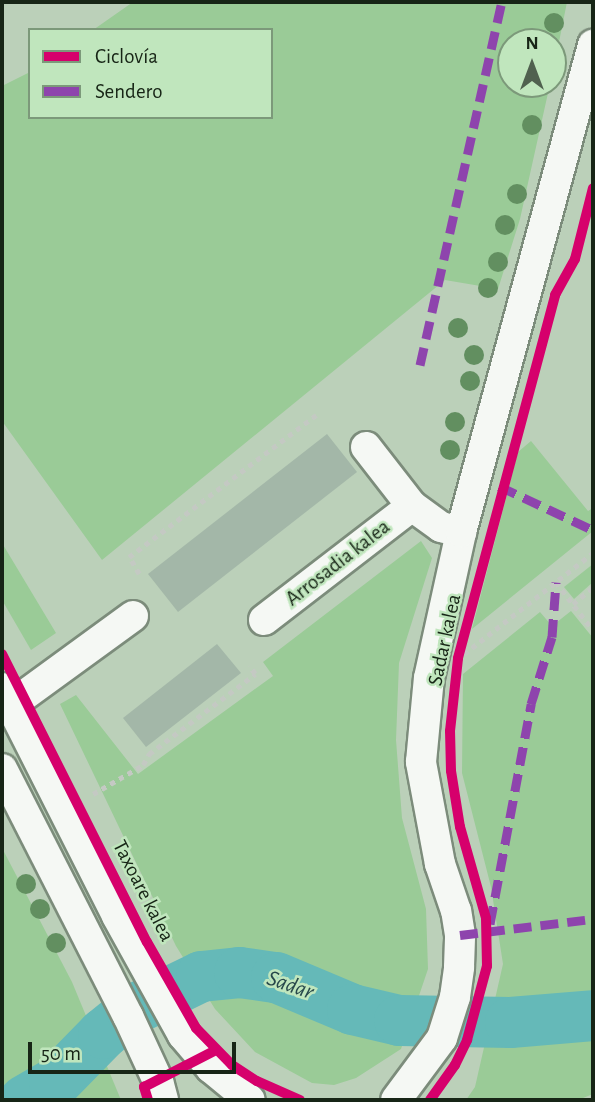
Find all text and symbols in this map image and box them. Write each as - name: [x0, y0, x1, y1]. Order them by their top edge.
- legend: [28, 28, 273, 119]
- north arrow: [497, 28, 567, 98]
- text: N: [525, 34, 539, 53]
- text: Ciclovía: [95, 46, 158, 67]
- text: Sendero: [95, 81, 163, 102]
- street label: Arrosadia kalea: [281, 514, 395, 612]
- street label: Sadar kalea: [423, 592, 467, 688]
- street label: Taxoare kalea: [107, 836, 179, 946]
- water label: Sadar: [263, 965, 317, 1007]
- scale bar: [32, 1028, 240, 1072]
- text: 50 m: [41, 1043, 81, 1064]

